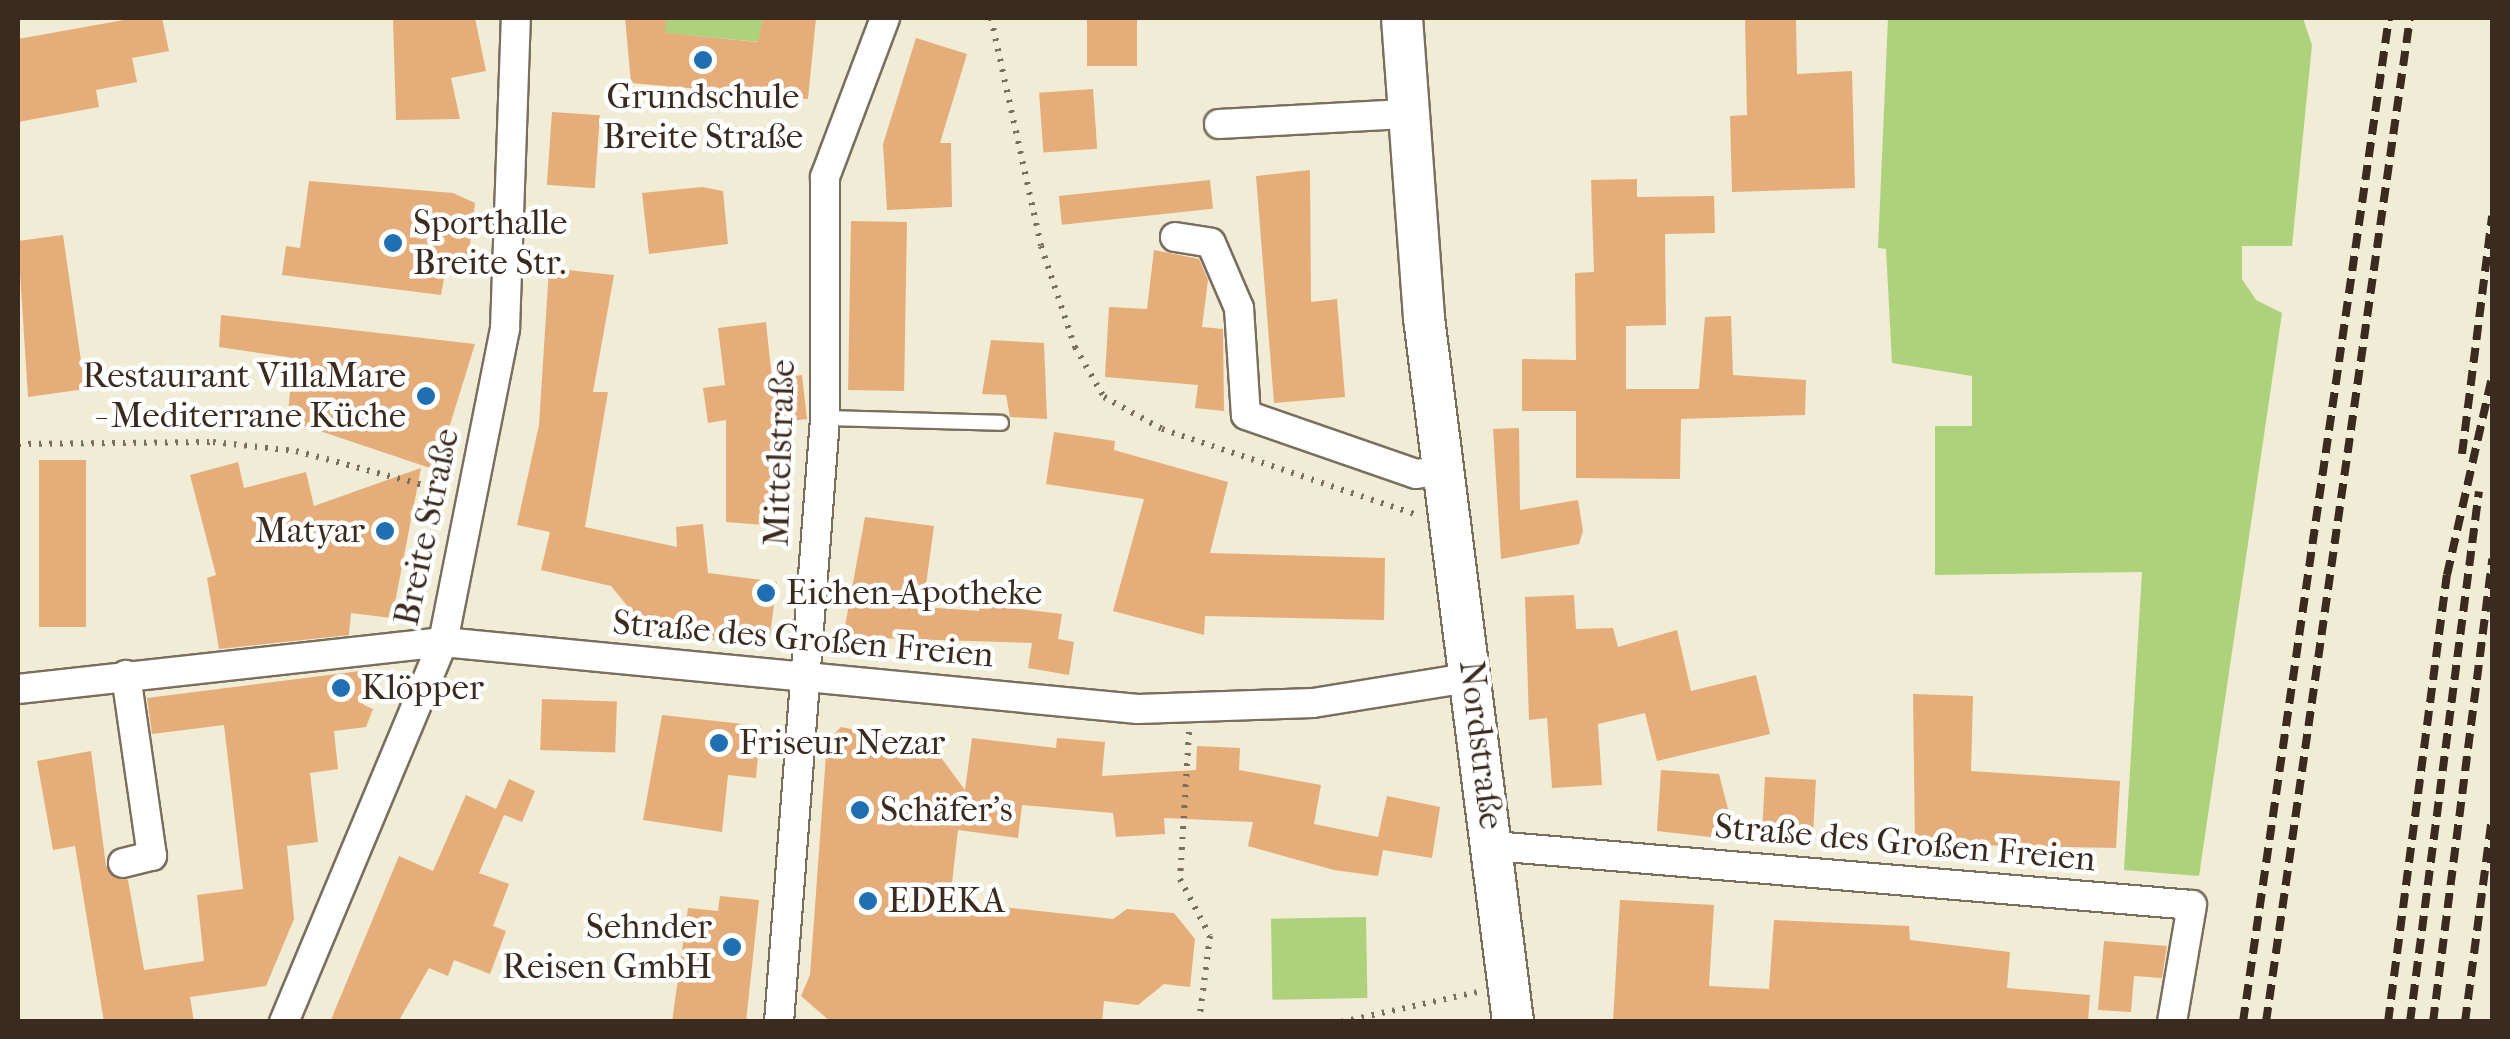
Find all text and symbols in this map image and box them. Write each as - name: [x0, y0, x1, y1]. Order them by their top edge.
- marker: Grundschule Breite Straße: [692, 49, 714, 71]
- place label: Grundschule Breite Straße: [603, 76, 803, 158]
- place label: Sporthalle Breite Str.: [413, 202, 567, 284]
- marker: Sporthalle Breite Str.: [382, 232, 404, 254]
- place label: Restaurant VillaMare - Mediterrane Küche: [82, 355, 406, 437]
- street label: Mittelstraße: [756, 359, 804, 547]
- marker: Restaurant VillaMare - Mediterrane Küche: [415, 385, 437, 407]
- street label: Breite Straße: [386, 425, 468, 629]
- place label: Matyar: [255, 510, 365, 552]
- marker: Matyar: [374, 520, 396, 542]
- place label: Eichen-Apotheke: [786, 572, 1042, 614]
- marker: Eichen-Apotheke: [755, 582, 777, 604]
- street label: Straße des Großen Freien: [611, 601, 995, 677]
- street label: Nordstraße: [1450, 658, 1512, 832]
- place label: Klöpper: [361, 667, 484, 709]
- marker: Klöpper: [330, 677, 352, 699]
- place label: Friseur Nezar: [739, 722, 945, 764]
- marker: Friseur Nezar: [708, 732, 730, 754]
- place label: Schäfer's: [880, 789, 1013, 831]
- marker: Schäfer's: [849, 799, 871, 821]
- street label: Straße des Großen Freien: [1713, 805, 2097, 881]
- place label: EDEKA: [888, 880, 1005, 922]
- marker: EDEKA: [857, 890, 879, 912]
- place label: Sehnder Reisen GmbH: [502, 906, 712, 988]
- marker: Sehnder Reisen GmbH: [721, 936, 743, 958]

